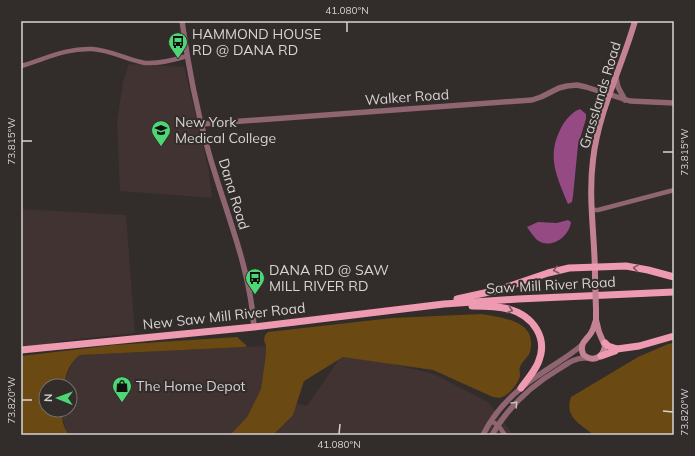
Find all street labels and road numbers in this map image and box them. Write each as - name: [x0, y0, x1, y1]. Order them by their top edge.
- street label: Grasslands Road: [575, 39, 625, 151]
- street label: Walker Road: [364, 85, 450, 109]
- street label: Dana Road: [215, 156, 253, 232]
- street label: Saw Mill River Road: [486, 273, 616, 297]
- street label: New Saw Mill River Road: [142, 299, 306, 333]

